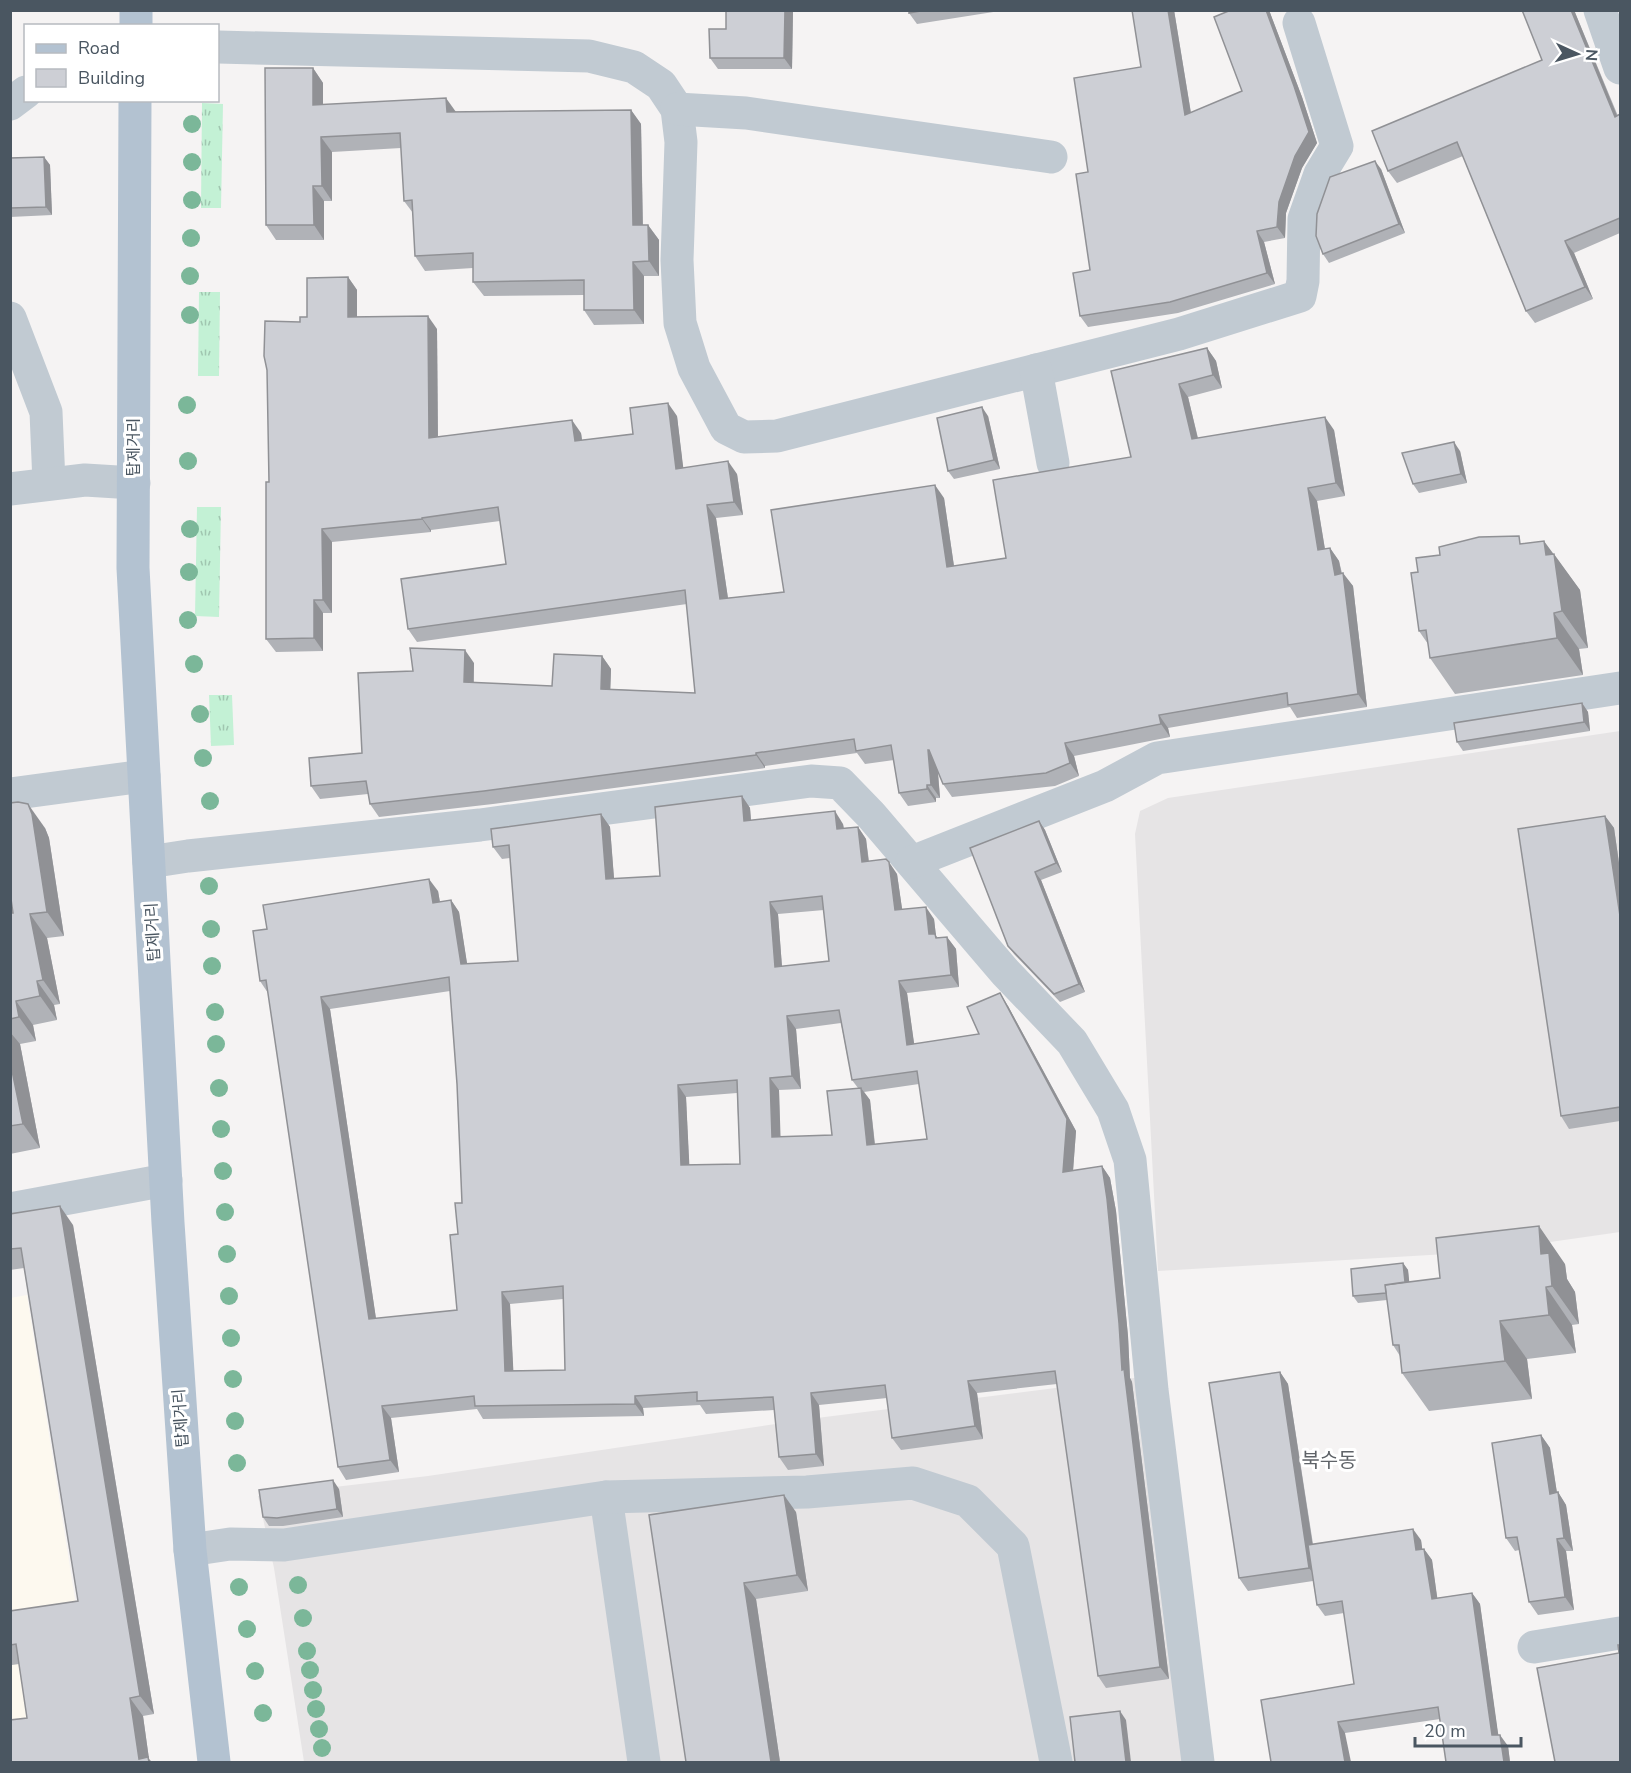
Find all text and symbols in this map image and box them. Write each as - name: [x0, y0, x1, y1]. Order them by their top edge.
- legend: [24, 24, 219, 102]
- north arrow: [1547, 24, 1607, 84]
- text: Road: [78, 36, 120, 60]
- text: N: [1580, 48, 1602, 62]
- text: Building: [78, 66, 145, 90]
- street label: 탑제거리: [123, 418, 145, 476]
- street label: 탑제거리: [140, 902, 166, 962]
- street label: 탑제거리: [168, 1388, 194, 1448]
- district label: 북수동: [1301, 1447, 1357, 1474]
- scale bar: [1415, 1710, 1522, 1748]
- text: 20 m: [1424, 1719, 1466, 1743]

